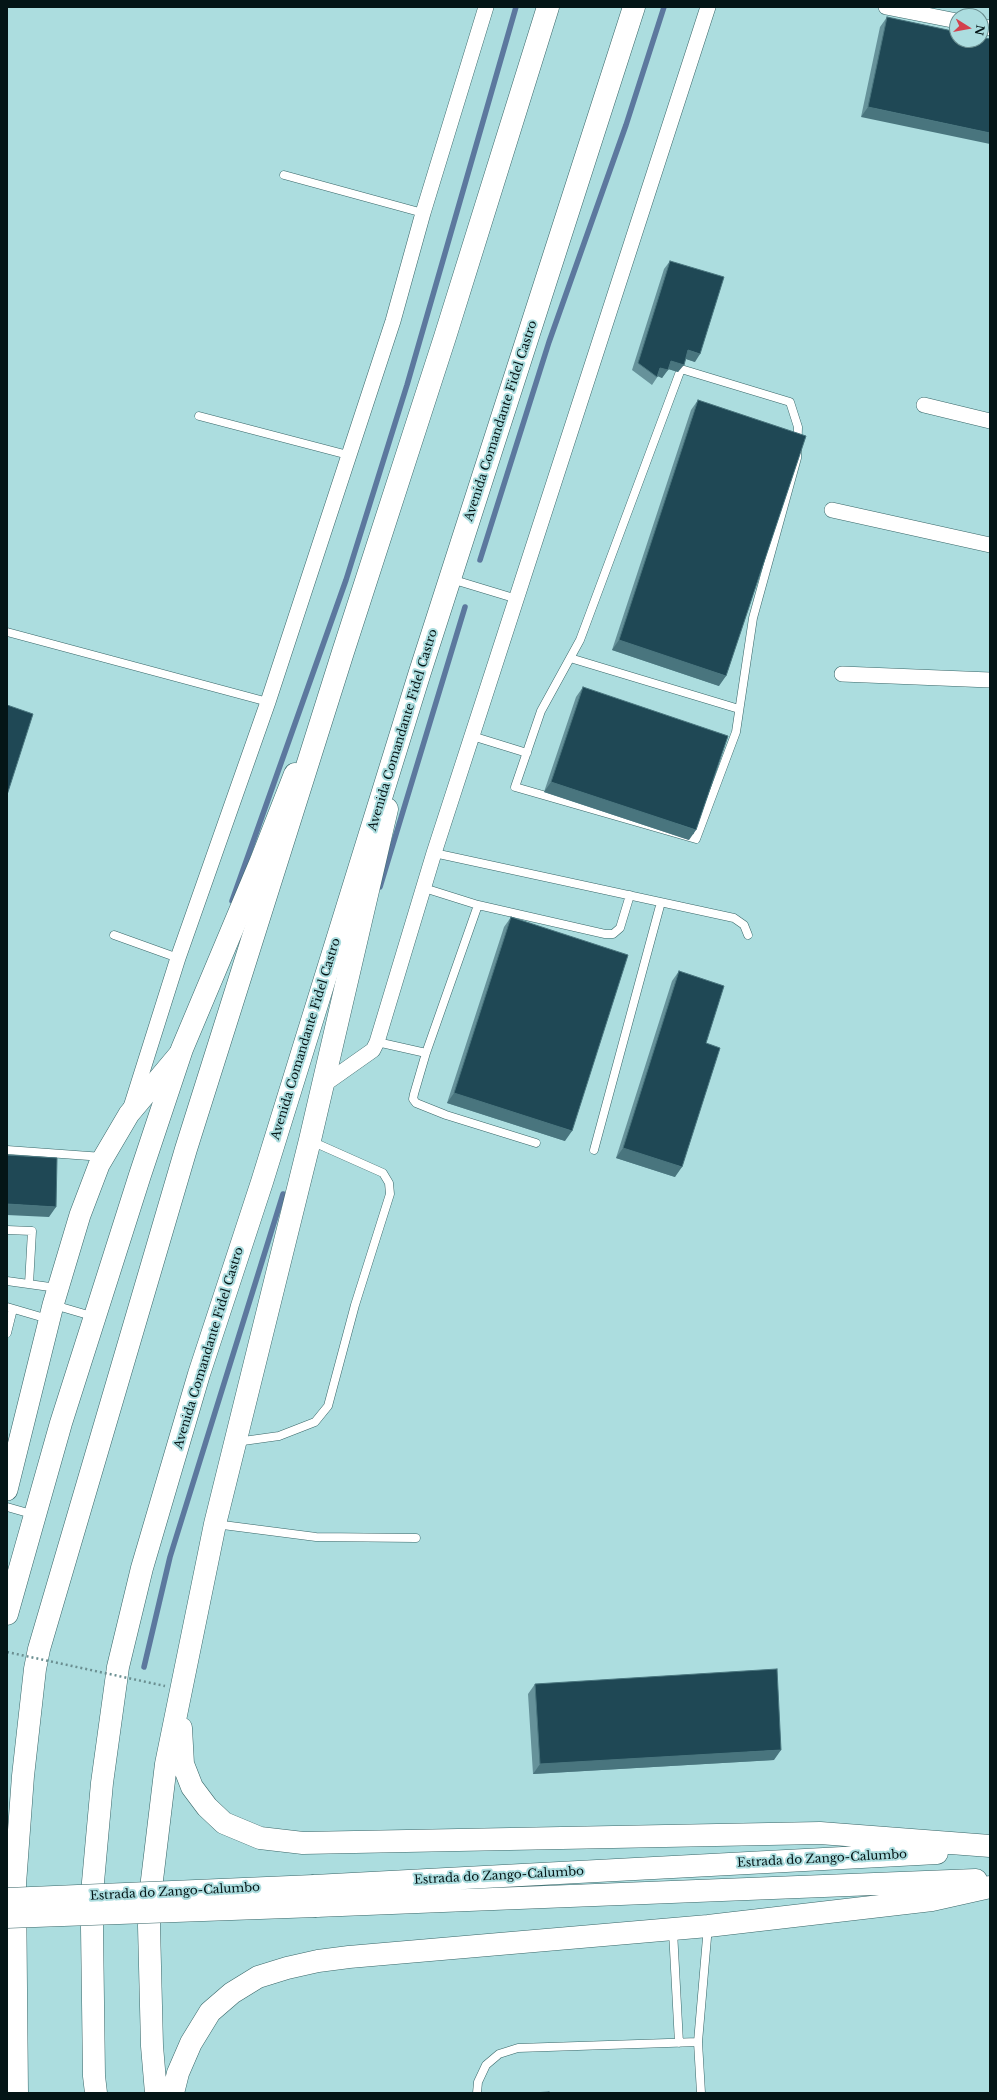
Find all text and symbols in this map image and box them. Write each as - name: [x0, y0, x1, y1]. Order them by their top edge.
- north arrow: [949, 8, 989, 48]
- text: N: [972, 24, 988, 37]
- street label: Avenida Comandante Fidel Castro: [462, 319, 540, 523]
- street label: Avenida Comandante Fidel Castro: [365, 627, 441, 833]
- street label: Avenida Comandante Fidel Castro: [268, 936, 344, 1142]
- street label: Avenida Comandante Fidel Castro: [171, 1245, 247, 1451]
- street label: Estrada do Zango-Calumbo: [737, 1847, 907, 1871]
- street label: Estrada do Zango-Calumbo: [414, 1864, 584, 1888]
- street label: Estrada do Zango-Calumbo: [90, 1880, 260, 1904]

